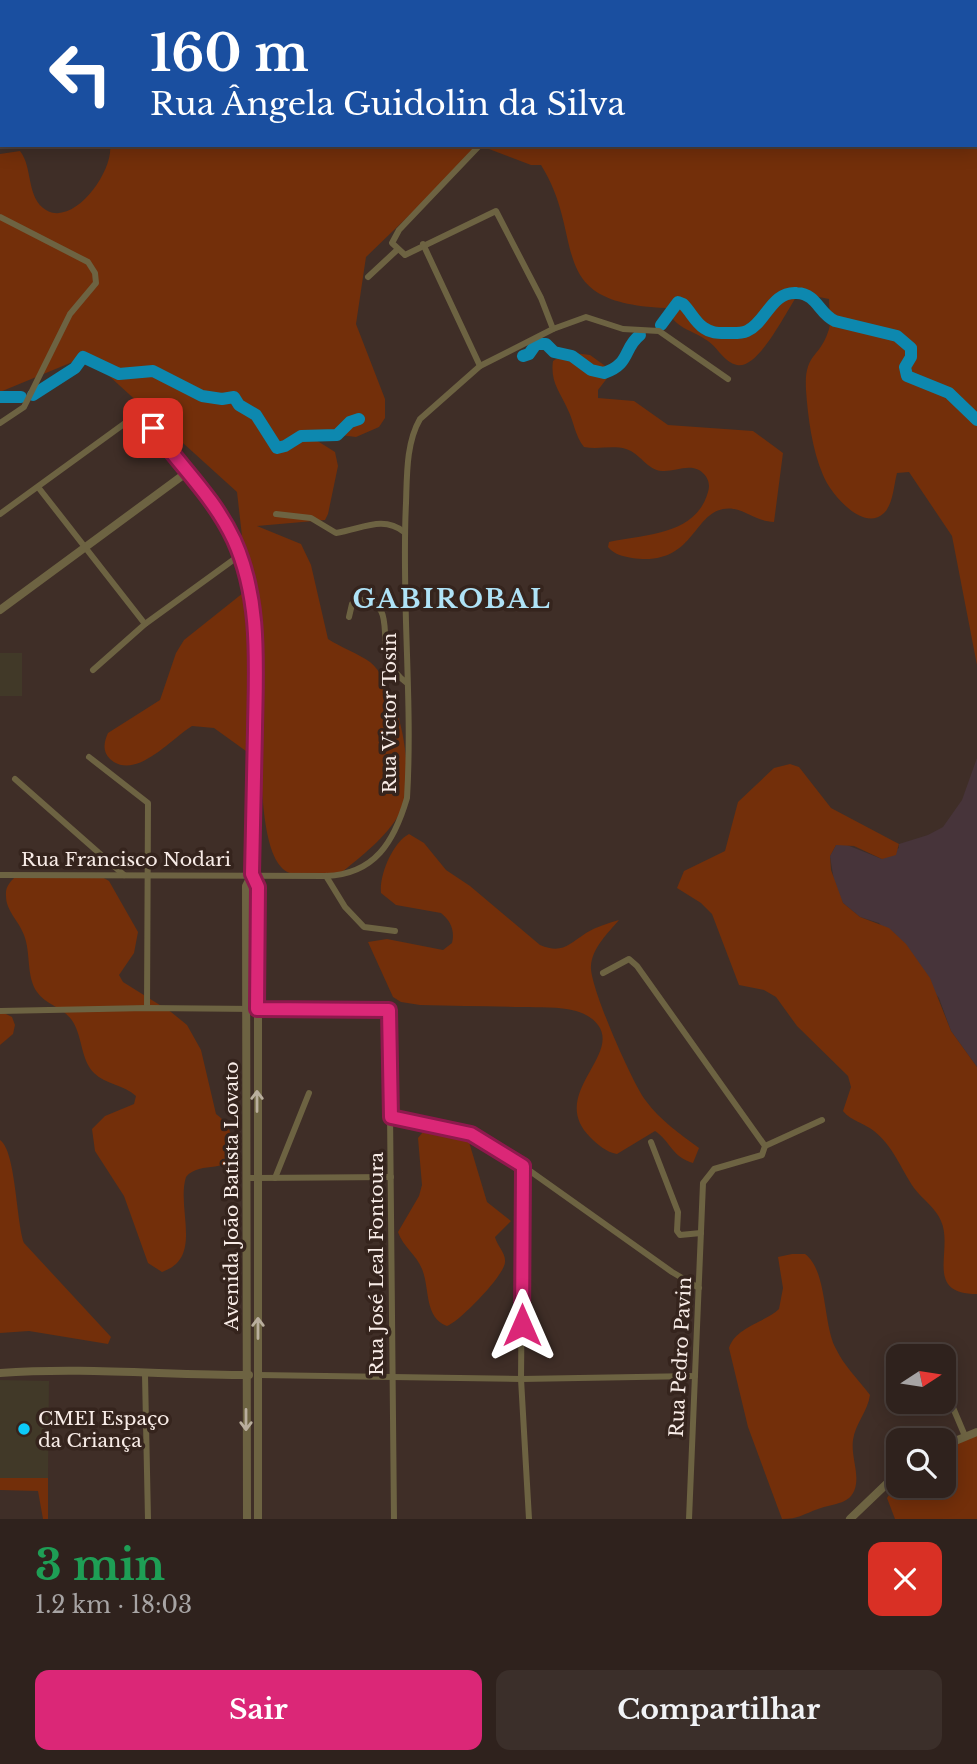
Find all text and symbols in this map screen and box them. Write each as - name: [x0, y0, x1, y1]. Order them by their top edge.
- text: 160 m: [150, 23, 309, 84]
- icon: left: [35, 28, 126, 119]
- text: Rua Ângela Guidolin da Silva: [150, 84, 625, 124]
- pin: [123, 398, 183, 458]
- icon: arrive: [134, 409, 172, 447]
- district label: GABIROBAL: [352, 583, 552, 615]
- street label: Rua Victor Tosin: [378, 633, 401, 793]
- street label: Rua Francisco Nodari: [21, 848, 231, 871]
- street label: Avenida João Batista Lovato: [220, 1061, 243, 1332]
- one-way arrow: [250, 1090, 264, 1113]
- street label: Rua José Leal Fontoura: [365, 1151, 388, 1376]
- street label: Rua Pedro Pavin: [665, 1276, 696, 1438]
- position arrow: [485, 1288, 559, 1362]
- one-way arrow: [251, 1317, 265, 1340]
- north arrow: [886, 1344, 956, 1414]
- map controls: [886, 1344, 956, 1498]
- place label: CMEI Espaço da Criança: [38, 1407, 170, 1452]
- one-way arrow: [239, 1408, 253, 1431]
- marker: CMEI Espaço da Criança: [16, 1421, 32, 1437]
- button: search: [886, 1428, 956, 1498]
- text: 3 min: [35, 1539, 165, 1591]
- button: close: [868, 1542, 942, 1616]
- text: 1.2 km · 18:03: [35, 1591, 192, 1619]
- button: Sair: [35, 1670, 482, 1750]
- button: Compartilhar: [496, 1670, 942, 1750]

